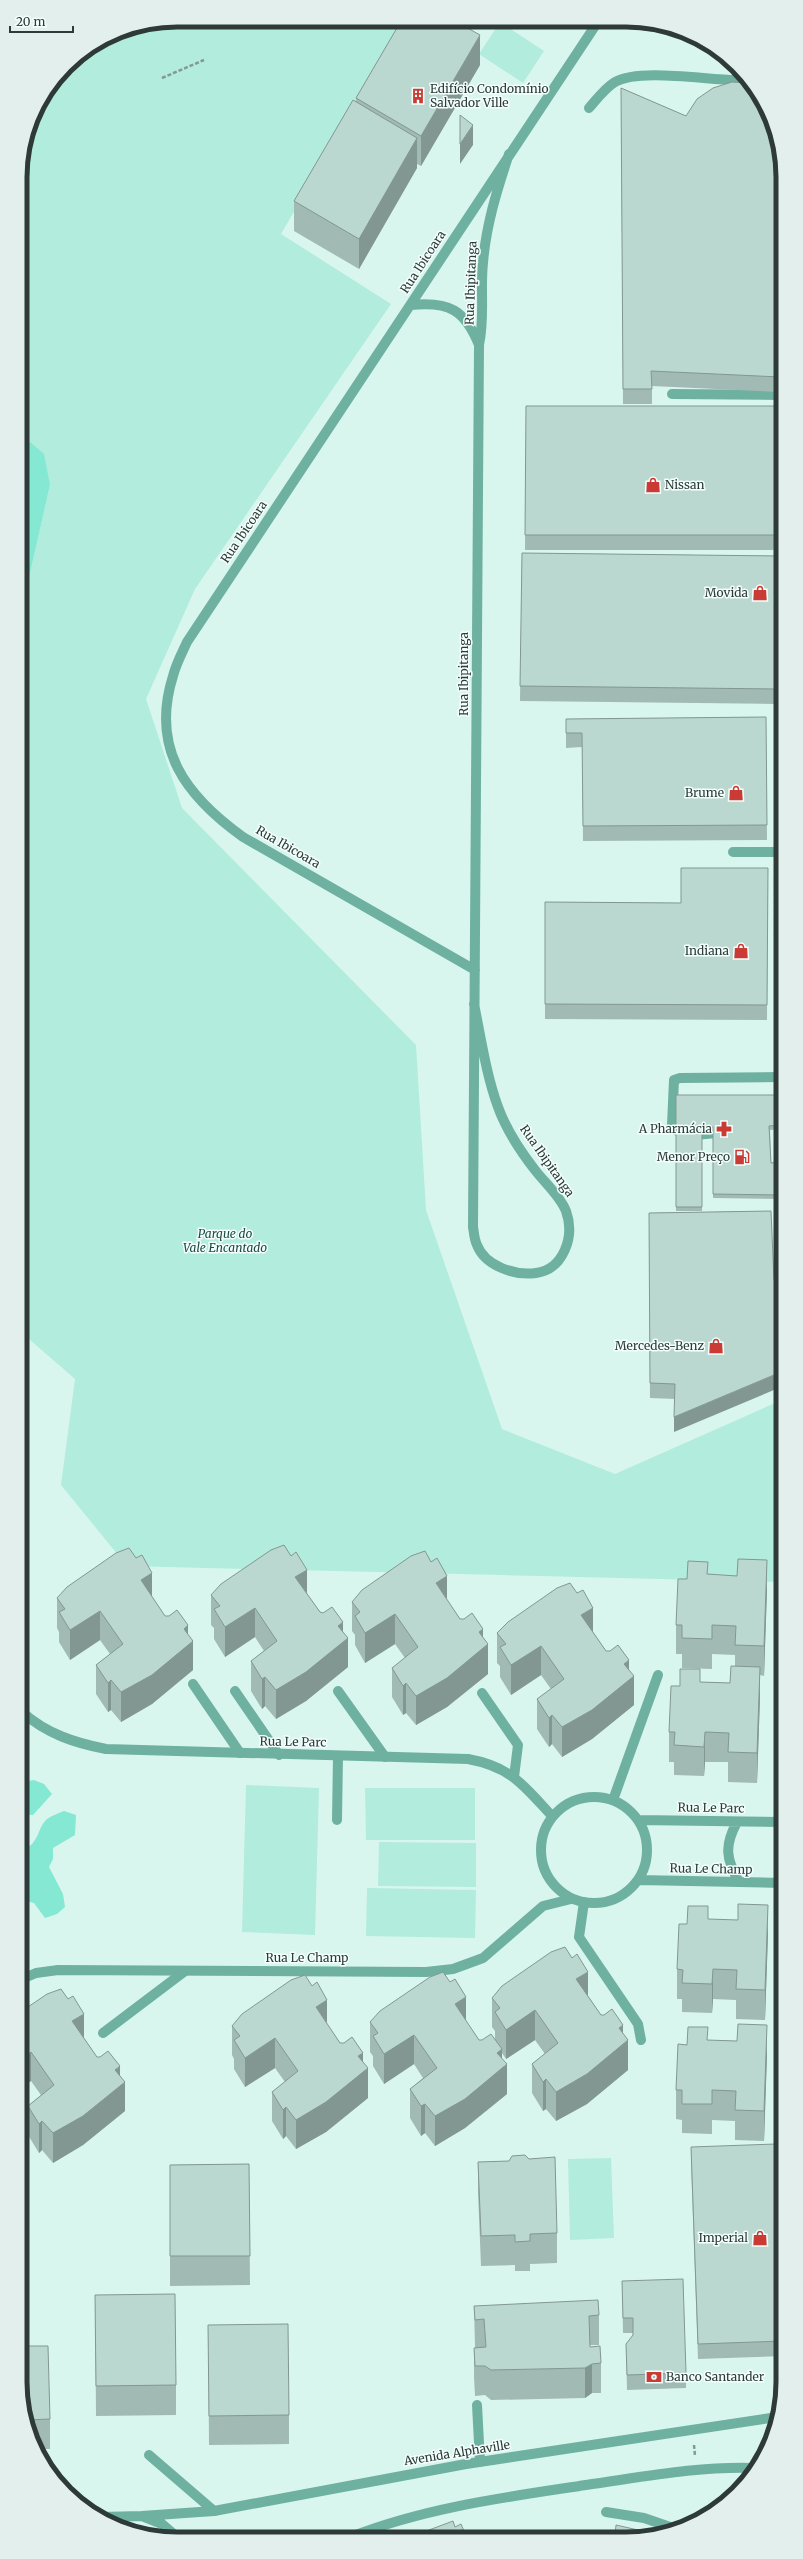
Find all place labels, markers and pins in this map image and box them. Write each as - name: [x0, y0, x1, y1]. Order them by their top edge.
- place label: Edifício Condomínio Salvador Ville: [430, 81, 549, 110]
- building icon: Edifício Condomínio Salvador Ville: [409, 87, 427, 105]
- shop icon: Nissan: [644, 476, 662, 494]
- place label: Nissan: [665, 477, 704, 492]
- shop icon: Movida: [751, 584, 769, 602]
- place label: Movida: [705, 585, 749, 600]
- shop icon: Brume: [727, 784, 745, 802]
- place label: Brume: [685, 785, 724, 800]
- shop icon: Indiana: [732, 942, 750, 960]
- place label: Indiana: [685, 943, 730, 958]
- pharmacy icon: A Pharmácia: [715, 1120, 733, 1138]
- place label: A Pharmácia: [638, 1121, 713, 1136]
- fuel station icon: Menor Preço: [733, 1148, 751, 1166]
- place label: Menor Preço: [657, 1149, 730, 1164]
- shop icon: Mercedes-Benz: [707, 1337, 725, 1355]
- place label: Mercedes-Benz: [615, 1338, 704, 1353]
- shop icon: Imperial: [751, 2229, 769, 2247]
- place label: Imperial: [699, 2230, 748, 2245]
- bank icon: Banco Santander: [645, 2368, 663, 2386]
- place label: Banco Santander: [666, 2369, 765, 2384]

